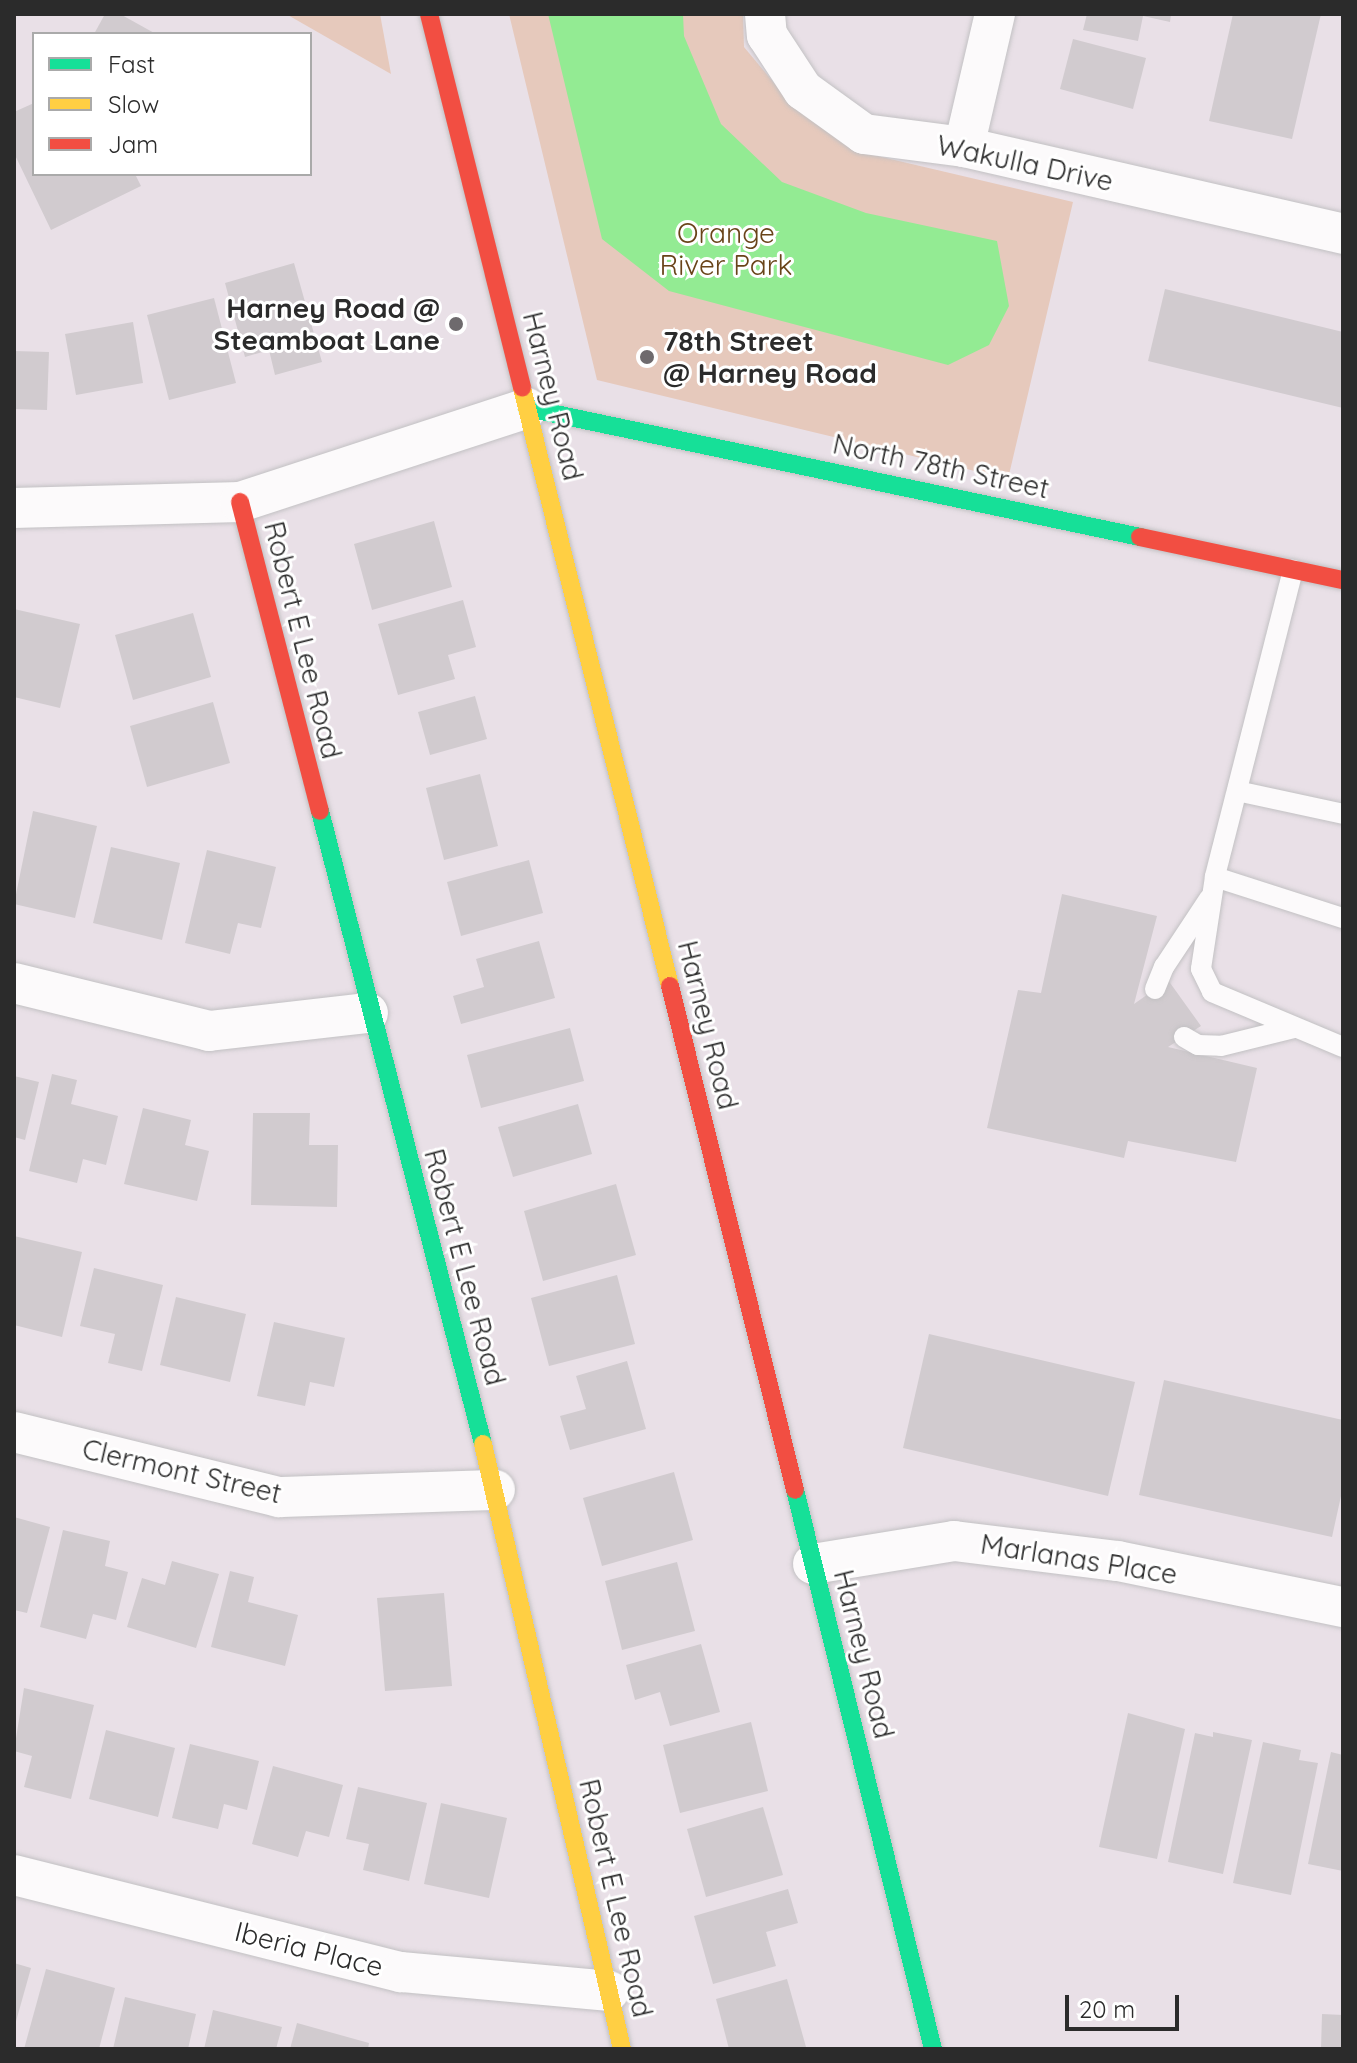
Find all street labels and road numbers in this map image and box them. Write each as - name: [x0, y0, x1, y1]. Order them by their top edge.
- street label: Wakulla Drive: [934, 128, 1116, 198]
- street label: Harney Road: [516, 308, 590, 484]
- street label: North 78th Street: [830, 427, 1052, 505]
- street label: Robert E Lee Road: [257, 518, 349, 762]
- street label: Harney Road: [671, 937, 745, 1113]
- street label: Robert E Lee Road: [417, 1145, 513, 1389]
- street label: Clermont Street: [79, 1432, 285, 1510]
- street label: Marlanas Place: [978, 1527, 1180, 1591]
- street label: Harney Road: [827, 1566, 901, 1742]
- street label: Robert E Lee Road: [572, 1776, 660, 2020]
- street label: Iberia Place: [231, 1914, 387, 1984]

